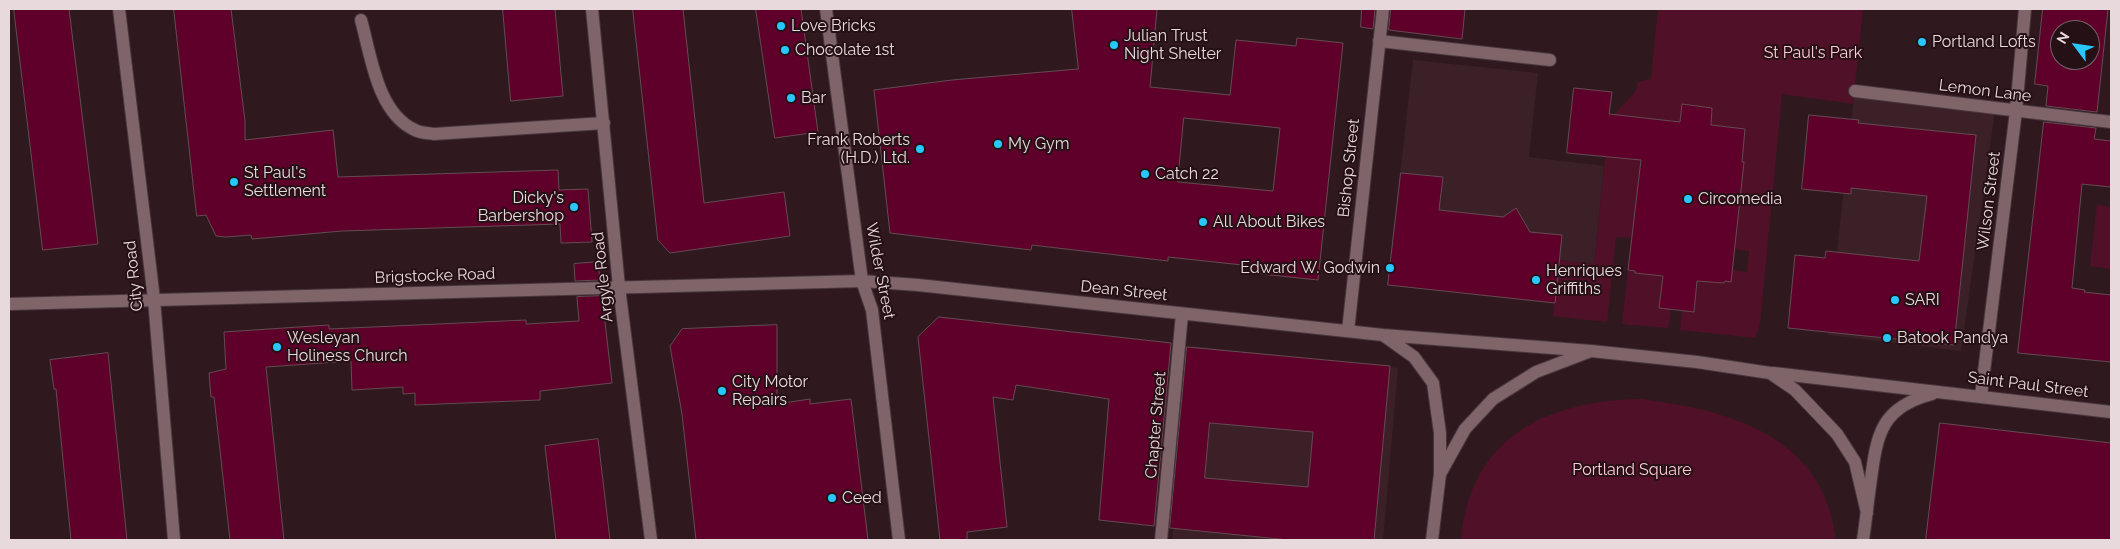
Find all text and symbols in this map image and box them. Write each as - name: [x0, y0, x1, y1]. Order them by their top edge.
- place label: Love Bricks: [791, 16, 876, 36]
- marker: Love Bricks: [775, 20, 787, 32]
- north arrow: [2050, 20, 2100, 70]
- place label: Julian Trust Night Shelter: [1124, 26, 1221, 64]
- text: N: [2053, 29, 2073, 46]
- place label: Portland Lofts: [1932, 32, 2036, 52]
- marker: Portland Lofts: [1916, 36, 1928, 48]
- marker: Julian Trust Night Shelter: [1108, 39, 1120, 51]
- place label: Chocolate 1st: [795, 40, 895, 60]
- park label: St Paul's Park: [1764, 43, 1862, 63]
- marker: Chocolate 1st: [779, 44, 791, 56]
- street label: Lemon Lane: [1938, 76, 2032, 106]
- place label: Bar: [801, 88, 826, 108]
- marker: Bar: [785, 92, 797, 104]
- street label: Bishop Street: [1334, 118, 1364, 218]
- place label: Frank Roberts (H.D.) Ltd.: [807, 130, 910, 168]
- place label: My Gym: [1008, 134, 1069, 154]
- marker: My Gym: [992, 138, 1004, 150]
- marker: Frank Roberts (H.D.) Ltd.: [914, 143, 926, 155]
- street label: Wilson Street: [1973, 150, 2005, 252]
- place label: St Paul's Settlement: [244, 163, 326, 201]
- place label: Catch 22: [1155, 164, 1219, 184]
- marker: Catch 22: [1139, 168, 1151, 180]
- marker: St Paul's Settlement: [228, 176, 240, 188]
- place label: Dicky's Barbershop: [478, 188, 564, 226]
- place label: Circomedia: [1698, 189, 1782, 209]
- marker: Circomedia: [1682, 193, 1694, 205]
- marker: Dicky's Barbershop: [568, 201, 580, 213]
- place label: All About Bikes: [1213, 212, 1325, 232]
- marker: All About Bikes: [1197, 216, 1209, 228]
- street label: Wilder Street: [861, 221, 899, 321]
- street label: Argyle Road: [589, 231, 617, 323]
- street label: City Road: [121, 240, 147, 312]
- place label: Edward W. Godwin: [1240, 258, 1380, 278]
- place label: Henriques Griffiths: [1546, 261, 1622, 299]
- marker: Edward W. Godwin: [1384, 262, 1396, 274]
- street label: Brigstocke Road: [374, 264, 496, 288]
- marker: Henriques Griffiths: [1530, 274, 1542, 286]
- street label: Dean Street: [1080, 277, 1168, 305]
- place label: SARI: [1905, 290, 1940, 310]
- marker: SARI: [1889, 294, 1901, 306]
- place label: Wesleyan Holiness Church: [287, 328, 408, 366]
- place label: Batook Pandya: [1897, 328, 2008, 348]
- marker: Batook Pandya: [1881, 332, 1893, 344]
- marker: Wesleyan Holiness Church: [271, 341, 283, 353]
- street label: Saint Paul Street: [1967, 368, 2089, 402]
- street label: Chapter Street: [1142, 371, 1170, 479]
- place label: City Motor Repairs: [732, 372, 808, 410]
- marker: City Motor Repairs: [716, 385, 728, 397]
- park label: Portland Square: [1572, 460, 1692, 480]
- place label: Ceed: [842, 488, 882, 508]
- marker: Ceed: [826, 492, 838, 504]

